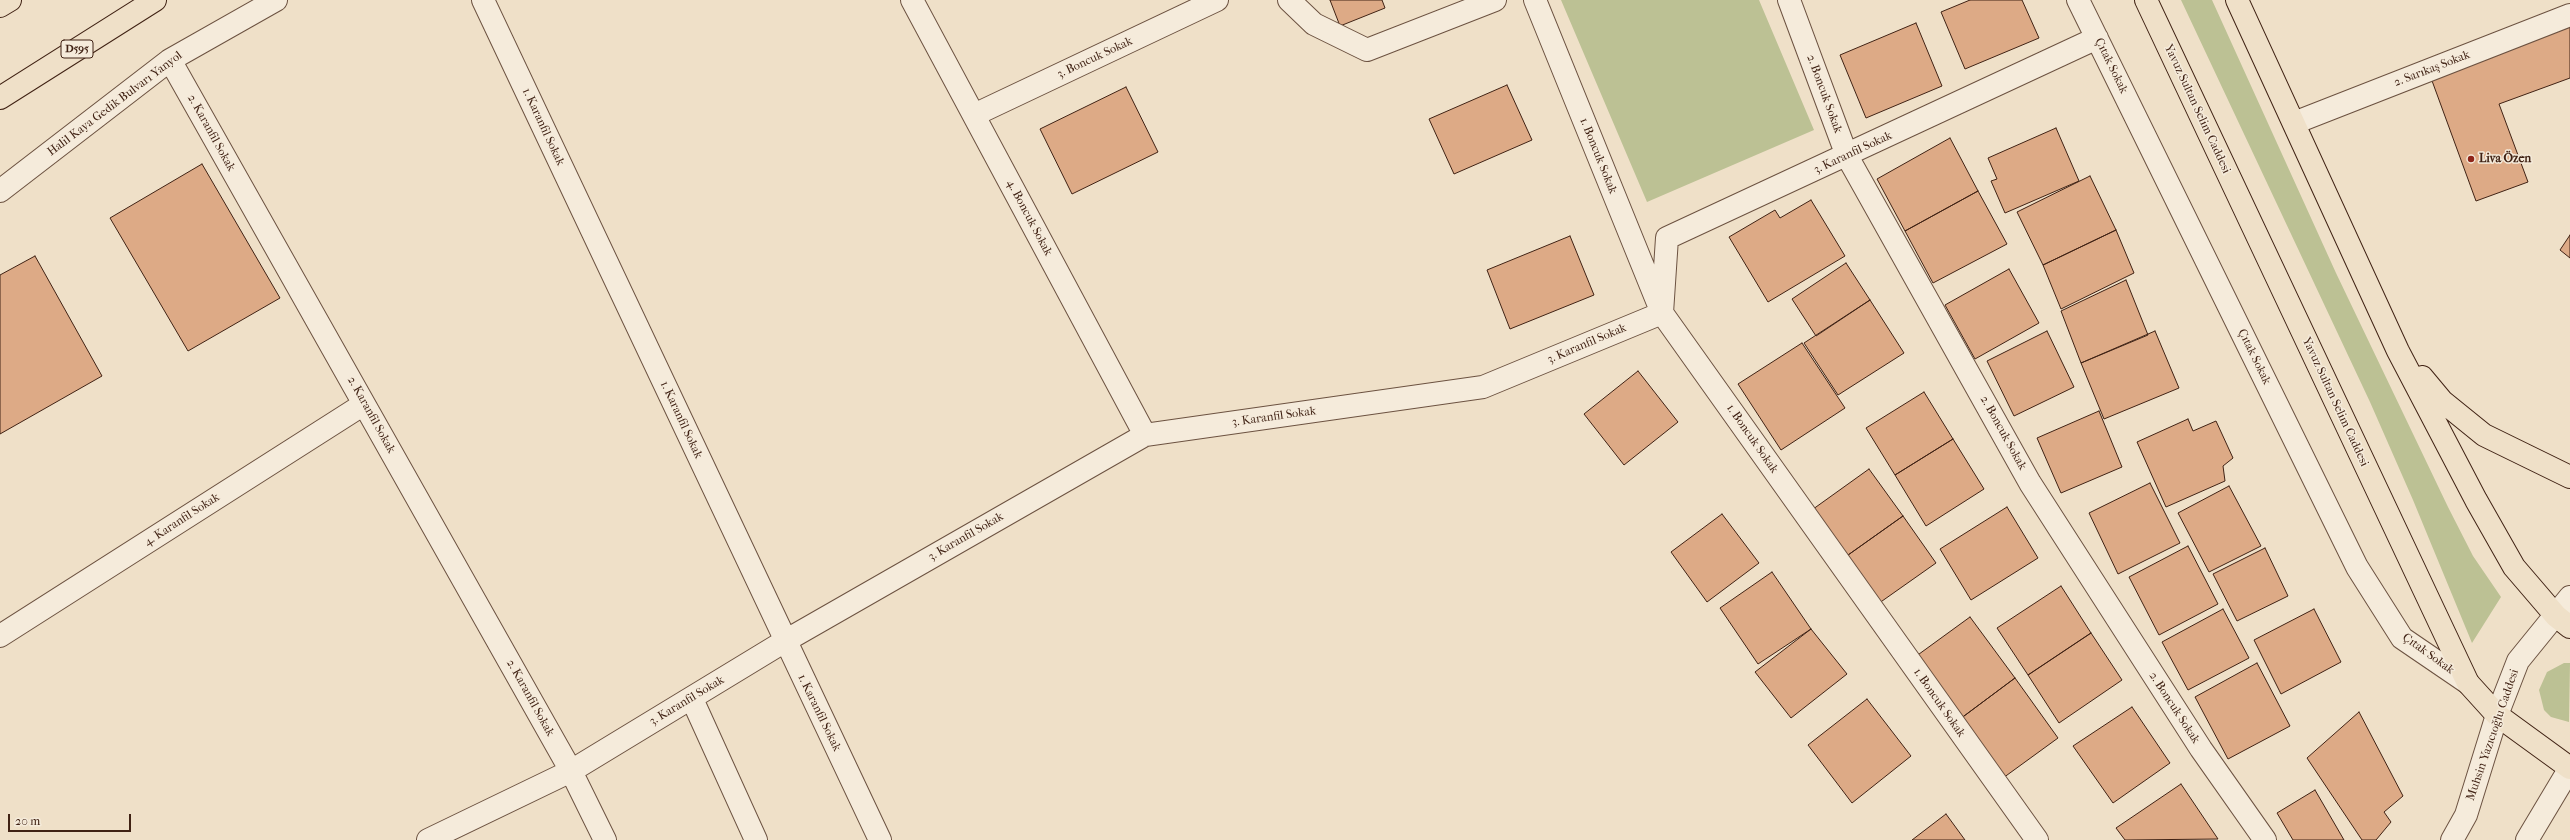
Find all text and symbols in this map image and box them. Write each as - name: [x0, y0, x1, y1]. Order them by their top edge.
- street label: 3. Boncuk Sokak: [1055, 34, 1135, 82]
- street label: Çıtak Sokak: [2091, 36, 2131, 96]
- road number: D595: [61, 40, 93, 58]
- street label: Yavuz Sultan Selim Caddesi: [2161, 42, 2233, 176]
- street label: 2. Sarıkaş Sokak: [2392, 48, 2472, 90]
- street label: Halil Kaya Gedik Bulvarı Yanyol: [45, 49, 185, 159]
- street label: 2. Boncuk Sokak: [1803, 53, 1845, 135]
- street label: 1. Karanfil Sokak: [519, 86, 567, 168]
- street label: 2. Karanfil Sokak: [184, 92, 238, 174]
- street label: 1. Boncuk Sokak: [1576, 116, 1620, 196]
- street label: 3. Karanfil Sokak: [1812, 129, 1894, 177]
- place label: Liva Özen: [2479, 152, 2531, 166]
- marker: Liva Özen: [2466, 154, 2476, 164]
- street label: 4. Boncuk Sokak: [1003, 178, 1055, 258]
- street label: 3. Karanfil Sokak: [1545, 321, 1629, 367]
- street label: Çıtak Sokak: [2234, 327, 2274, 387]
- street label: Yavuz Sultan Selim Caddesi: [2299, 335, 2371, 469]
- street label: 2. Karanfil Sokak: [344, 374, 398, 456]
- street label: 1. Karanfil Sokak: [657, 379, 705, 461]
- street label: 2. Boncuk Sokak: [1977, 393, 2029, 473]
- street label: 1. Boncuk Sokak: [1723, 402, 1781, 476]
- street label: 3. Karanfil Sokak: [1231, 404, 1317, 430]
- street label: 4. Karanfil Sokak: [142, 490, 222, 550]
- street label: 3. Karanfil Sokak: [926, 510, 1006, 564]
- street label: Çıtak Sokak: [2399, 630, 2457, 678]
- street label: 2. Karanfil Sokak: [503, 657, 557, 739]
- street label: 1. Boncuk Sokak: [1910, 666, 1968, 740]
- street label: Muhsin Yazıcıoğlu Caddesi: [2464, 667, 2522, 803]
- street label: 2. Boncuk Sokak: [2145, 669, 2203, 747]
- street label: 1. Karanfil Sokak: [794, 672, 844, 754]
- street label: 3. Karanfil Sokak: [647, 673, 727, 729]
- scale bar: [10, 806, 133, 832]
- text: 20 m: [15, 814, 40, 828]

